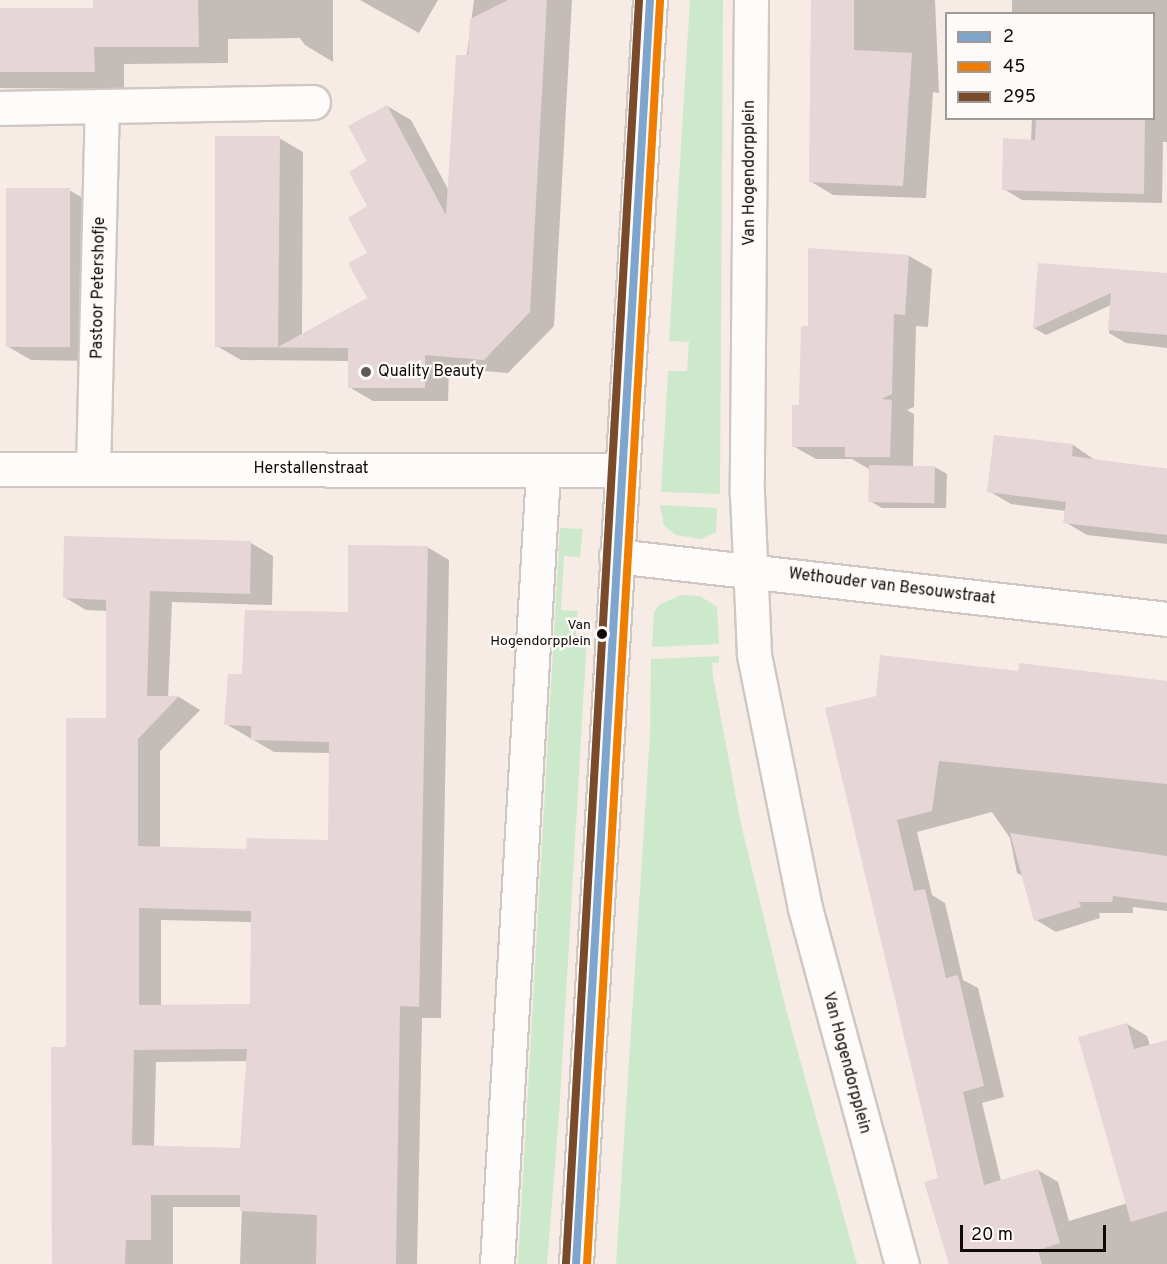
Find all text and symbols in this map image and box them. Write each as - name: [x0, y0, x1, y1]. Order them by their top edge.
- legend: [945, 12, 1155, 120]
- text: 2: [1003, 26, 1014, 49]
- text: 45: [1003, 56, 1025, 79]
- text: 295: [1003, 86, 1036, 109]
- street label: Van Hogendorpplein: [740, 100, 760, 246]
- street label: Pastoor Petershofje: [88, 217, 110, 359]
- place label: Quality Beauty: [378, 362, 484, 382]
- marker: Quality Beauty: [359, 365, 373, 379]
- street label: Herstallenstraat: [253, 459, 369, 479]
- street label: Wethouder van Besouwstraat: [787, 565, 997, 609]
- place label: Van Hogendorpplein: [490, 618, 591, 650]
- marker: Van Hogendorpplein: [596, 628, 608, 640]
- street label: Van Hogendorpplein: [818, 990, 874, 1136]
- scale bar: [963, 1213, 1108, 1251]
- text: 20 m: [971, 1224, 1013, 1247]

